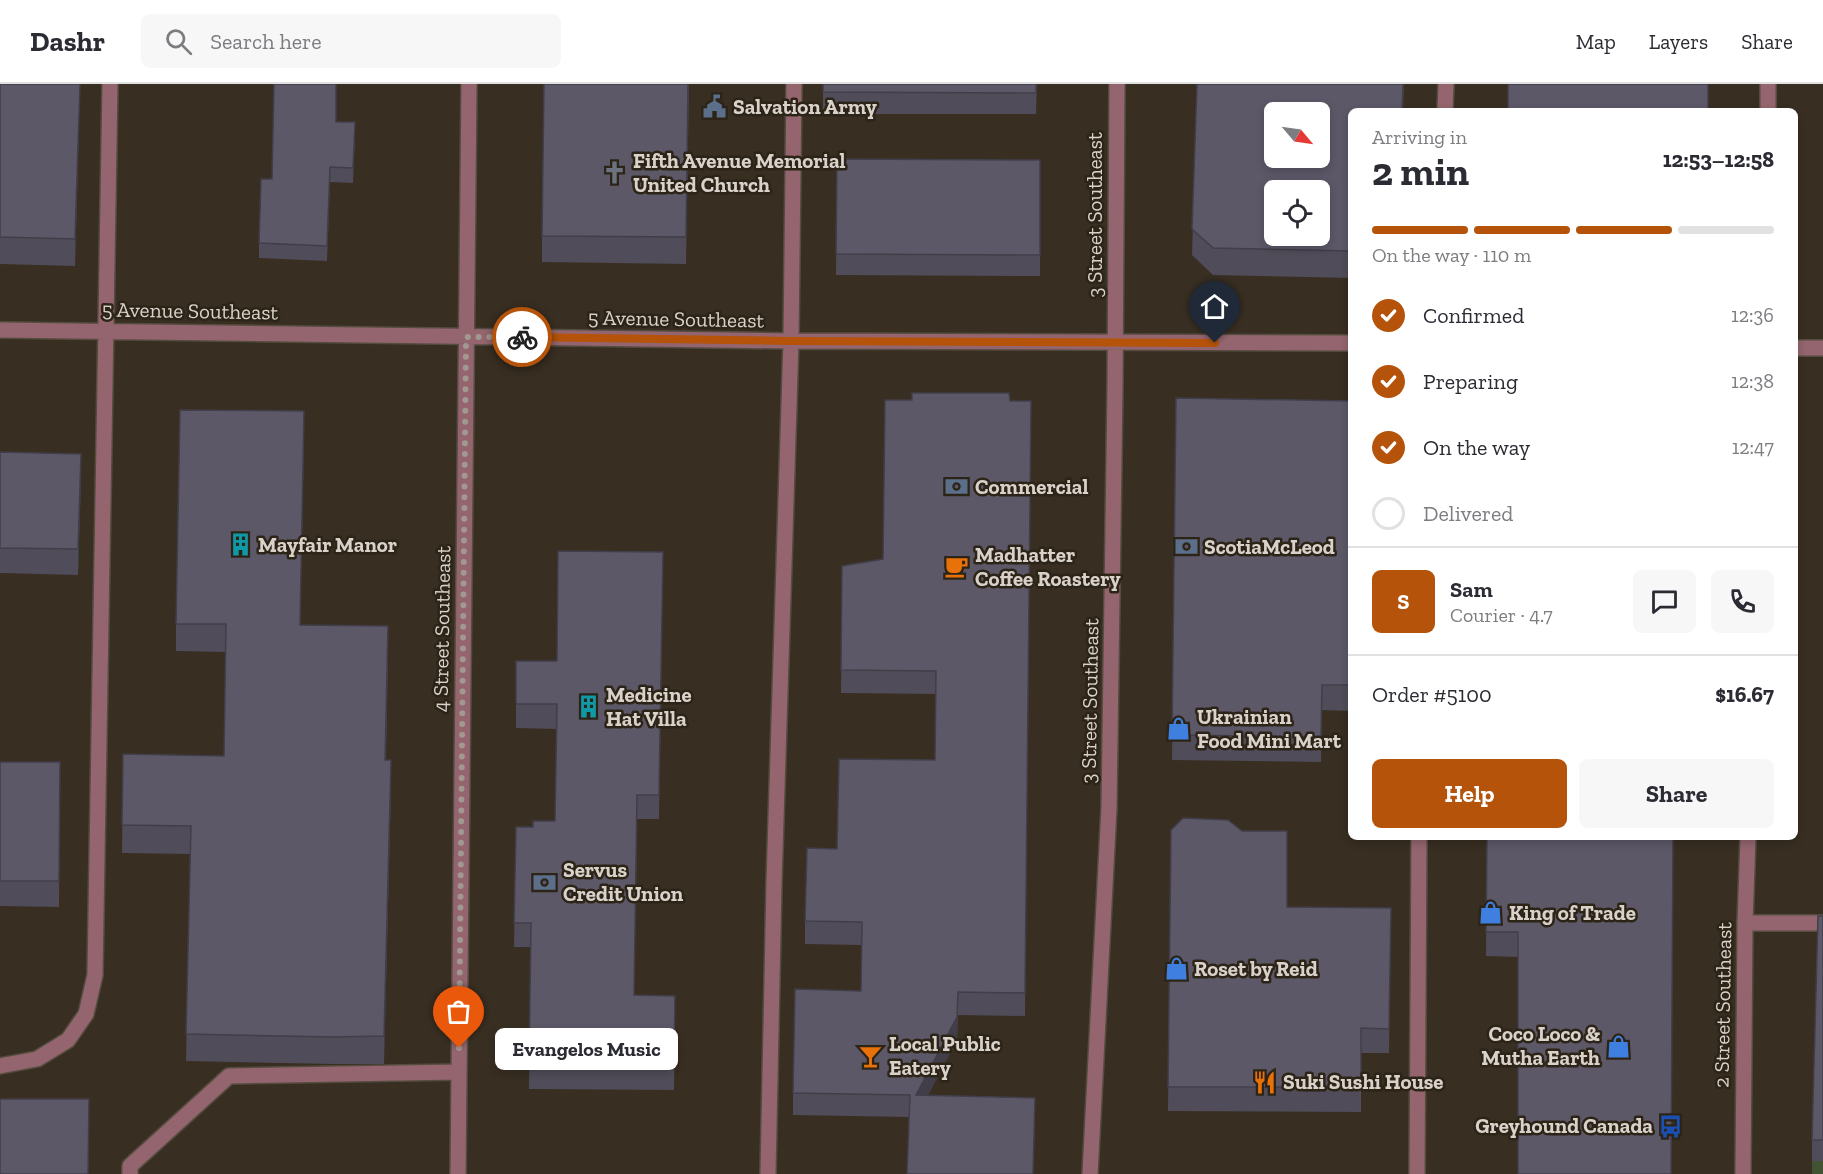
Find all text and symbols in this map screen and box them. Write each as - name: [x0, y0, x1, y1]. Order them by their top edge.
- search box: [141, 14, 561, 68]
- text: Dashr: [30, 25, 105, 58]
- icon: search: [162, 25, 195, 58]
- text: Search here: [210, 28, 322, 55]
- text: Map: [1576, 29, 1616, 54]
- text: Layers: [1649, 29, 1708, 54]
- text: Share: [1741, 29, 1793, 54]
- public building icon: Salvation Army: [702, 94, 728, 120]
- place label: Salvation Army: [733, 94, 877, 119]
- north arrow: [1264, 102, 1330, 168]
- map controls: [1264, 102, 1330, 246]
- text: Arriving in: [1372, 125, 1467, 149]
- street label: 3 Street Southeast: [1082, 132, 1107, 298]
- text: 12:53–12:58: [1663, 146, 1774, 173]
- place label: Fifth Avenue Memorial United Church: [633, 148, 846, 197]
- text: 2 min: [1372, 148, 1469, 195]
- church icon: Fifth Avenue Memorial United Church: [602, 160, 628, 186]
- button: locate: [1264, 180, 1330, 246]
- text: On the way · 110 m: [1372, 243, 1531, 267]
- pin: [1189, 281, 1240, 343]
- icon: home: [1198, 290, 1231, 323]
- street label: 5 Avenue Southeast: [102, 296, 279, 325]
- icon: check: [1372, 299, 1405, 332]
- text: Confirmed: [1423, 302, 1524, 329]
- text: 12:36: [1731, 303, 1774, 327]
- street label: 5 Avenue Southeast: [588, 304, 765, 333]
- courier: [492, 307, 552, 367]
- icon: bike: [506, 321, 539, 354]
- icon: check: [1372, 365, 1405, 398]
- text: Preparing: [1423, 368, 1518, 395]
- text: 12:38: [1731, 369, 1774, 393]
- icon: check: [1372, 431, 1405, 464]
- text: On the way: [1423, 434, 1530, 461]
- text: 12:47: [1732, 435, 1774, 459]
- bank icon: Commercial: [944, 474, 970, 500]
- place label: Commercial: [975, 474, 1088, 499]
- text: Delivered: [1423, 500, 1513, 527]
- building icon: Mayfair Manor: [227, 532, 253, 558]
- place label: Mayfair Manor: [258, 532, 397, 557]
- bank icon: ScotiaMcLeod: [1173, 534, 1199, 560]
- place label: ScotiaMcLeod: [1204, 534, 1335, 559]
- place label: Madhatter Coffee Roastery: [975, 542, 1121, 591]
- street label: 4 Street Southeast: [428, 545, 455, 712]
- cafe icon: Madhatter Coffee Roastery: [944, 554, 970, 580]
- button: chat: [1633, 570, 1696, 633]
- button: phone: [1711, 570, 1774, 633]
- text: Sam: [1450, 576, 1493, 603]
- text: S: [1397, 588, 1410, 615]
- text: Courier · 4.7: [1450, 603, 1553, 627]
- street label: 3 Street Southeast: [1076, 618, 1103, 784]
- text: Order #5100: [1372, 681, 1492, 708]
- text: $16.67: [1715, 681, 1774, 708]
- place label: Medicine Hat Villa: [606, 682, 692, 731]
- building icon: Medicine Hat Villa: [575, 694, 601, 720]
- place label: Ukrainian Food Mini Mart: [1197, 704, 1342, 753]
- shop icon: Ukrainian Food Mini Mart: [1166, 716, 1192, 742]
- button: Help: [1372, 759, 1567, 828]
- button: Share: [1579, 759, 1774, 828]
- place label: Servus Credit Union: [563, 857, 684, 906]
- bank icon: Servus Credit Union: [532, 869, 558, 895]
- shop icon: King of Trade: [1478, 900, 1504, 926]
- place label: King of Trade: [1509, 900, 1636, 925]
- street label: 2 Street Southeast: [1709, 922, 1736, 1088]
- shop icon: Roset by Reid: [1163, 956, 1189, 982]
- place label: Roset by Reid: [1194, 956, 1318, 981]
- pin: [433, 986, 484, 1048]
- icon: bag: [442, 995, 475, 1028]
- place label: Coco Loco & Mutha Earth: [1481, 1021, 1600, 1070]
- callout: Evangelos Music: [495, 1027, 678, 1069]
- place label: Local Public Eatery: [889, 1031, 1001, 1080]
- shop icon: Coco Loco & Mutha Earth: [1605, 1033, 1631, 1059]
- text: Evangelos Music: [512, 1037, 661, 1061]
- bar icon: Local Public Eatery: [858, 1043, 884, 1069]
- restaurant icon: Suki Sushi House: [1252, 1069, 1278, 1095]
- place label: Suki Sushi House: [1283, 1069, 1443, 1094]
- place label: Greyhound Canada: [1475, 1113, 1653, 1138]
- bus stop icon: Greyhound Canada: [1658, 1113, 1684, 1139]

